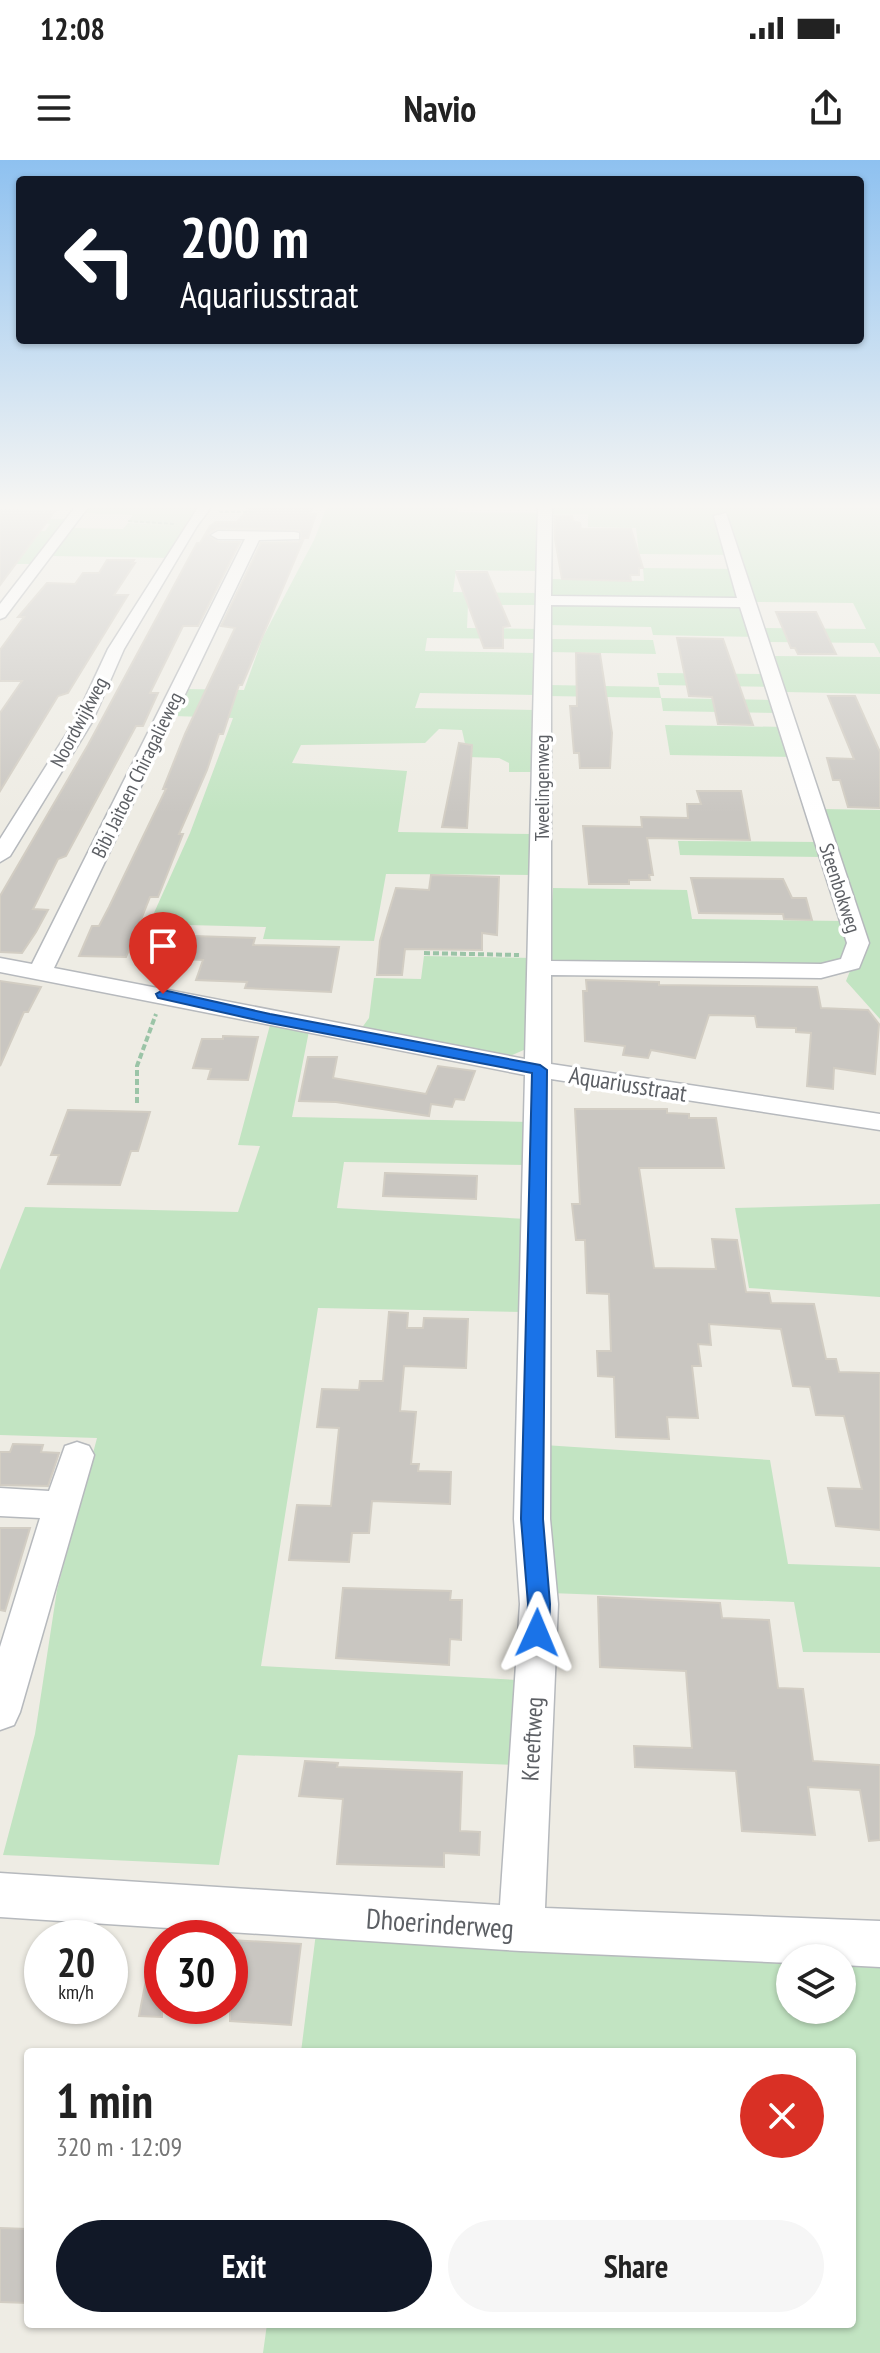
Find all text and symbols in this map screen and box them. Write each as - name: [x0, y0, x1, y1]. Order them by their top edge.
- text: 12:08: [40, 9, 105, 48]
- text: Navio: [404, 85, 476, 132]
- icon: menu: [32, 86, 76, 130]
- icon: share: [804, 86, 848, 130]
- text: 200 m: [180, 201, 309, 273]
- icon: left: [48, 208, 152, 312]
- text: Aquariusstraat: [180, 271, 358, 318]
- street label: Noordwijkweg: [44, 672, 114, 772]
- street label: Bibi Jaitoen Chiragalieweg: [86, 688, 188, 862]
- street label: Tweelingenweg: [529, 735, 555, 841]
- street label: Steenbokweg: [813, 840, 867, 936]
- pin: [129, 912, 197, 994]
- icon: arrive: [141, 924, 185, 968]
- street label: Aquariusstraat: [567, 1059, 690, 1109]
- position arrow: [495, 1591, 579, 1675]
- street label: Kreeftweg: [514, 1696, 550, 1782]
- street label: Dhoerinderweg: [365, 1899, 515, 1947]
- speed limit sign: 30: [144, 1920, 248, 2024]
- text: 20: [57, 1936, 95, 1988]
- map controls: [776, 1944, 856, 2024]
- button: layers: [776, 1944, 856, 2024]
- text: km/h: [58, 1979, 94, 2005]
- text: 1 min: [56, 2069, 153, 2131]
- button: close: [740, 2074, 824, 2158]
- text: 320 m · 12:09: [56, 2130, 182, 2163]
- button: Exit: [56, 2220, 432, 2312]
- button: Share: [448, 2220, 824, 2312]

